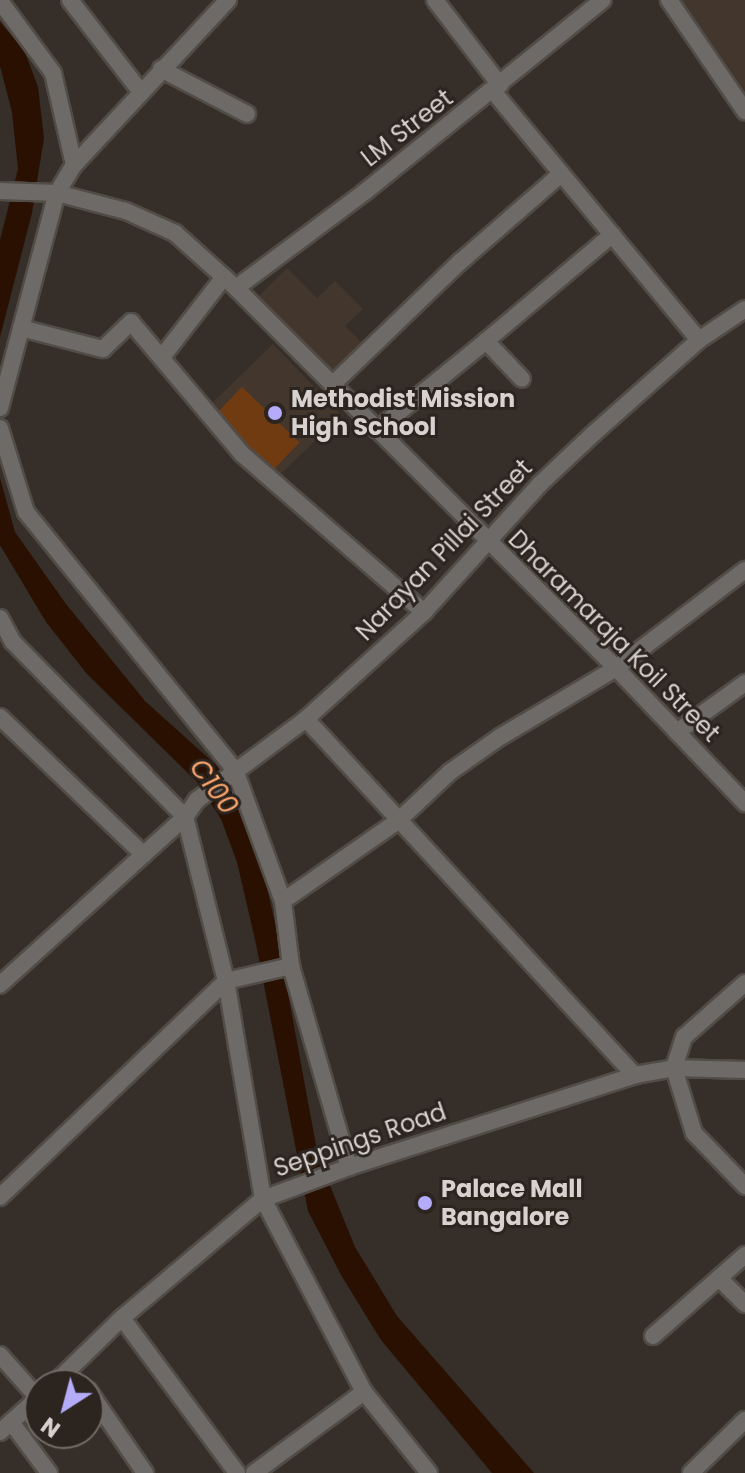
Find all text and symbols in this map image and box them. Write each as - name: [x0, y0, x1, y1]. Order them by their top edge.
- street label: LM Street: [356, 83, 458, 173]
- place label: Methodist Mission High School: [291, 385, 515, 441]
- marker: Methodist Mission High School: [266, 404, 284, 422]
- street label: Narayan Pillai Street: [350, 454, 538, 646]
- street label: Dharamaraja Koil Street: [502, 524, 726, 748]
- water label: C100: [182, 753, 244, 821]
- street label: Seppings Road: [270, 1097, 450, 1183]
- place label: Palace Mall Bangalore: [441, 1175, 583, 1231]
- marker: Palace Mall Bangalore: [416, 1194, 434, 1212]
- north arrow: [24, 1369, 104, 1449]
- text: N: [35, 1410, 67, 1445]

